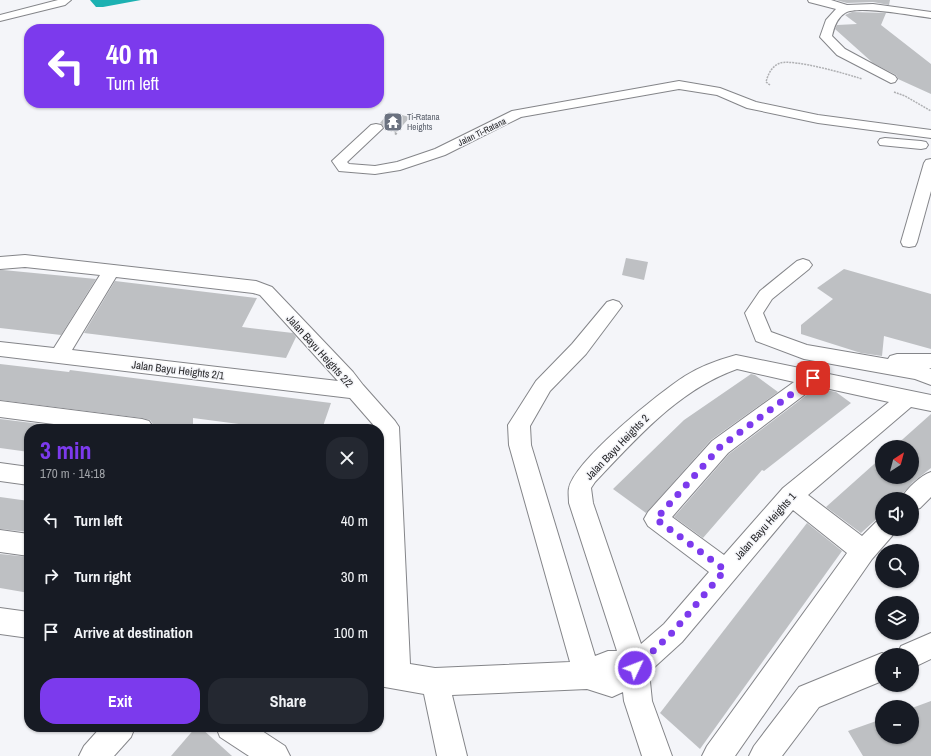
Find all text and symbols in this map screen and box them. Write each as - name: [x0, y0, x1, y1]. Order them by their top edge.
- text: 40 m: [106, 35, 158, 73]
- icon: left: [40, 40, 92, 92]
- text: Turn left: [106, 71, 159, 96]
- temple icon: Ti-Ratana Heights: [382, 111, 404, 133]
- place label: Ti-Ratana Heights: [407, 111, 440, 133]
- street label: Jalan Ti-Ratana: [456, 115, 508, 149]
- street label: Jalan Bayu Heights 2/2: [284, 312, 356, 390]
- street label: Jalan Bayu Heights 2/1: [131, 357, 225, 383]
- pin: [796, 361, 830, 395]
- icon: arrive: [802, 367, 824, 389]
- street label: Jalan Bayu Heights 2: [582, 411, 652, 483]
- text: 3 min: [40, 434, 91, 466]
- button: close: [326, 437, 368, 479]
- north arrow: [875, 440, 919, 484]
- map controls: [875, 440, 919, 744]
- text: 170 m · 14:18: [40, 465, 105, 482]
- street label: Jalan Bayu Heights 1: [731, 489, 799, 563]
- button: sound: [875, 492, 919, 536]
- icon: left: [40, 509, 62, 531]
- text: Turn left: [74, 510, 122, 531]
- text: 40 m: [341, 510, 368, 531]
- button: search: [875, 544, 919, 588]
- icon: right: [40, 565, 62, 587]
- text: Turn right: [74, 566, 131, 587]
- text: 30 m: [341, 566, 368, 587]
- button: layers: [875, 596, 919, 640]
- icon: arrive: [40, 621, 62, 643]
- text: Arrive at destination: [74, 622, 193, 643]
- text: 100 m: [334, 622, 368, 643]
- position arrow: [614, 647, 656, 689]
- button: +: [875, 648, 919, 692]
- button: Exit: [40, 678, 200, 724]
- button: Share: [208, 678, 368, 724]
- button: −: [875, 700, 919, 744]

